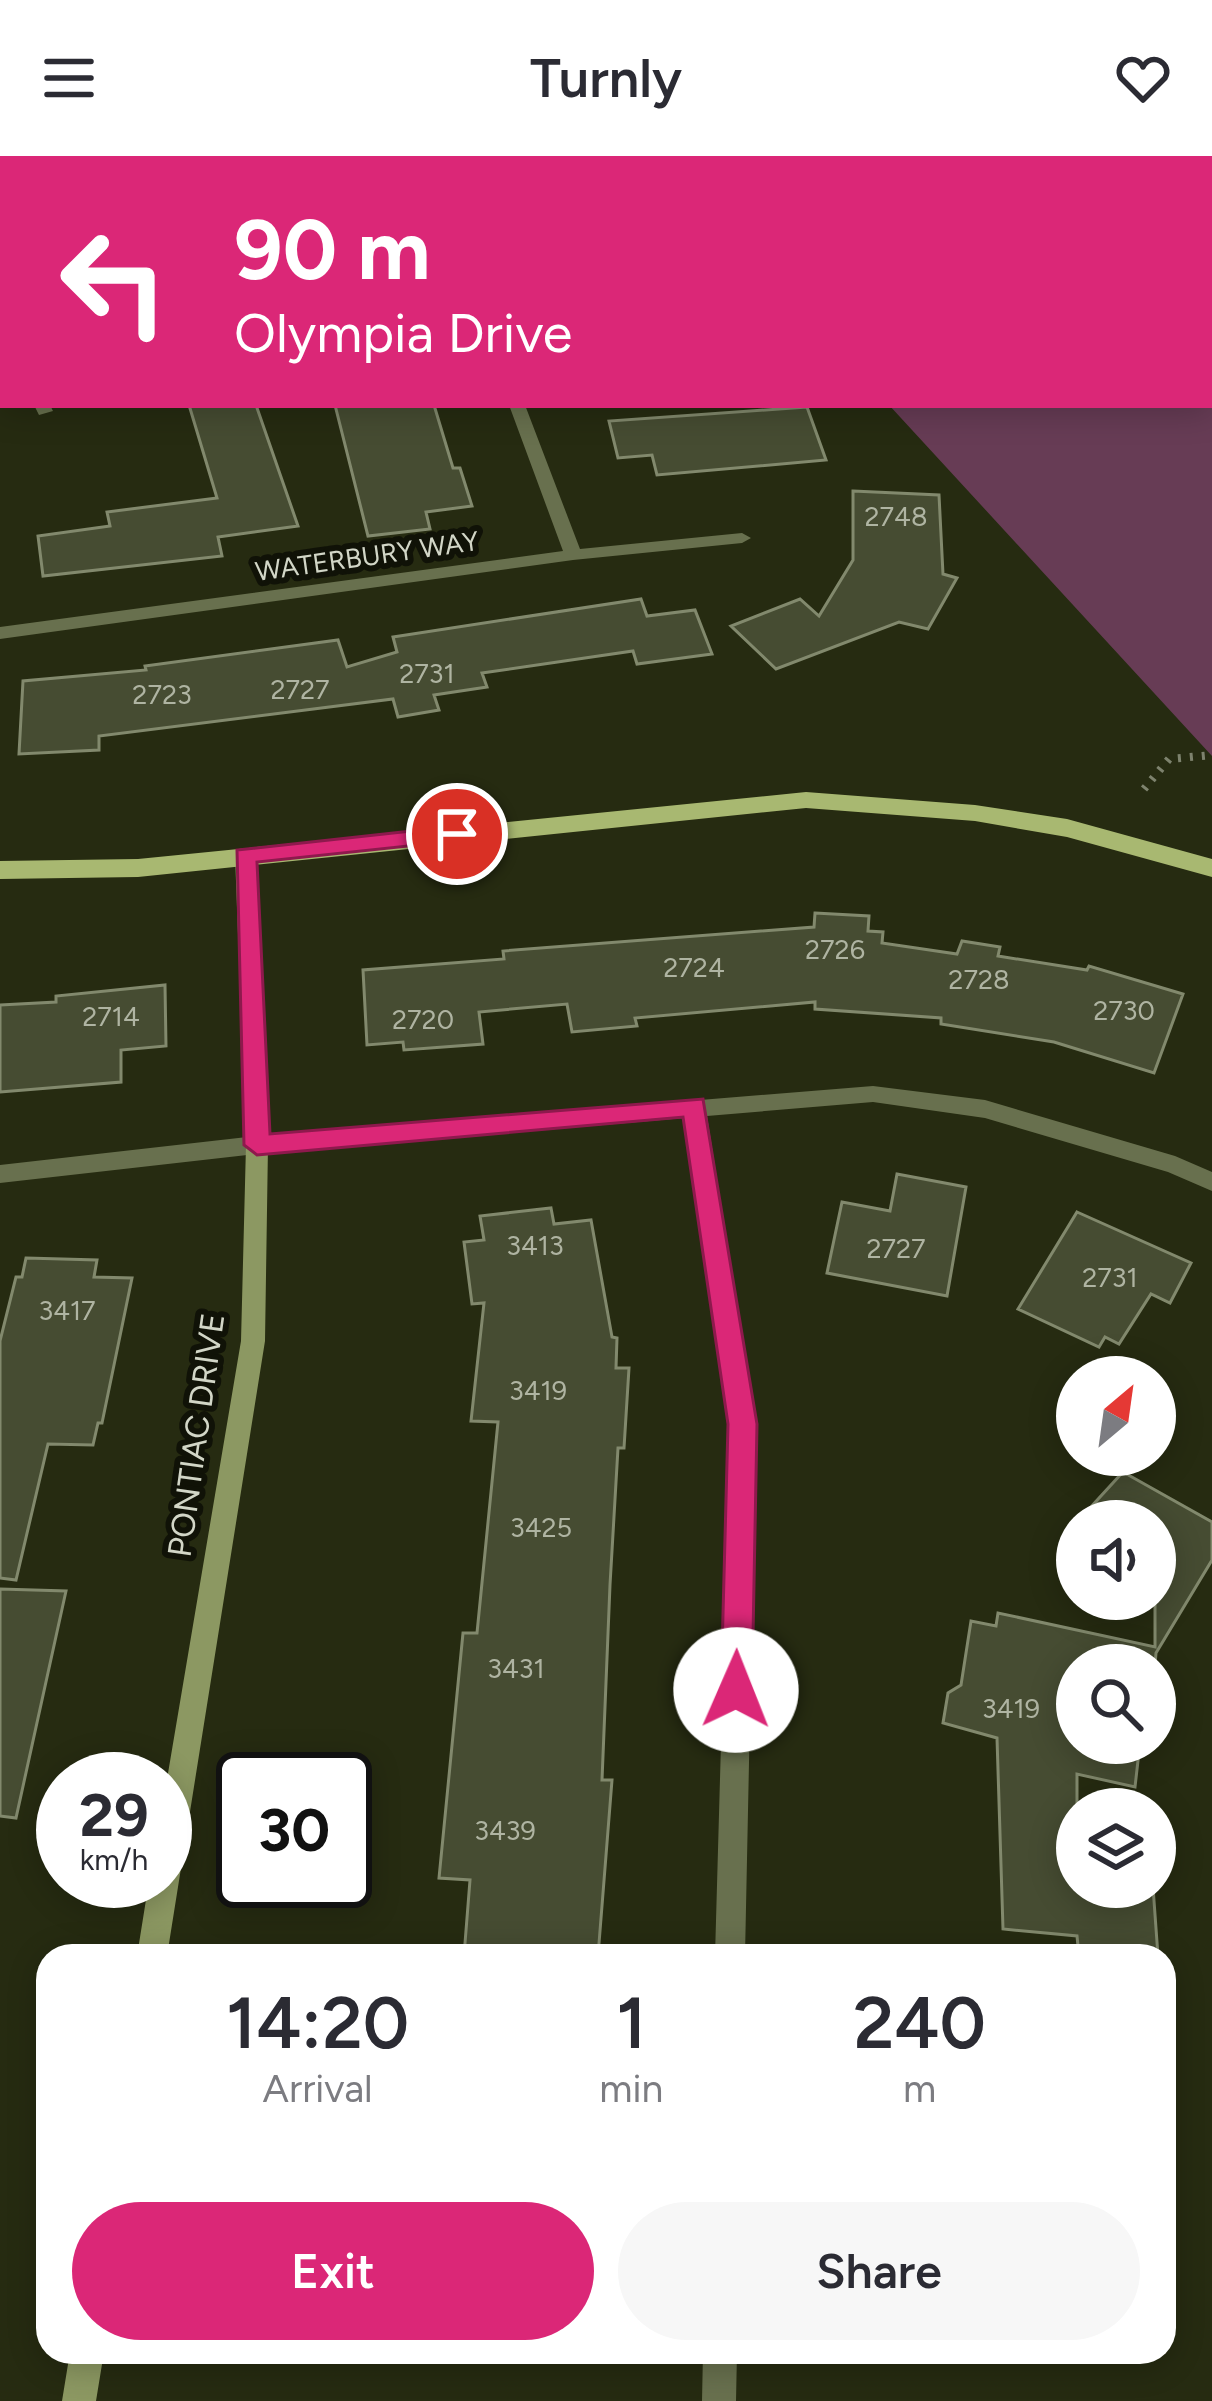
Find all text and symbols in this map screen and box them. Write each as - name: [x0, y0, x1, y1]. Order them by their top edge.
- icon: menu: [36, 45, 102, 111]
- icon: heart: [1110, 45, 1176, 111]
- text: Turnly: [530, 46, 682, 111]
- text: 90 m: [234, 199, 430, 300]
- icon: left: [36, 204, 192, 360]
- text: Olympia Drive: [234, 301, 572, 366]
- house number: 2748: [865, 500, 927, 533]
- street label: WATERBURY WAY: [253, 524, 482, 588]
- house number: 2731: [399, 657, 455, 690]
- house number: 2727: [270, 673, 330, 706]
- house number: 2723: [132, 678, 192, 711]
- pin: [406, 783, 508, 885]
- icon: arrive: [424, 801, 490, 867]
- house number: 2726: [805, 933, 865, 966]
- house number: 2724: [663, 951, 725, 984]
- house number: 2728: [948, 963, 1010, 996]
- house number: 2730: [1093, 994, 1155, 1027]
- house number: 2714: [82, 1000, 140, 1033]
- house number: 2720: [392, 1003, 454, 1036]
- house number: 3413: [506, 1229, 564, 1262]
- house number: 2727: [866, 1232, 926, 1265]
- house number: 2731: [1082, 1261, 1138, 1294]
- house number: 3417: [38, 1294, 96, 1327]
- street label: PONTIAC DRIVE: [160, 1311, 232, 1559]
- north arrow: [1056, 1356, 1176, 1476]
- map controls: [1056, 1356, 1176, 1908]
- house number: 3419: [509, 1374, 567, 1407]
- button: sound: [1056, 1500, 1176, 1620]
- house number: 3425: [510, 1511, 572, 1544]
- position arrow: [673, 1627, 799, 1753]
- button: search: [1056, 1644, 1176, 1764]
- house number: 3431: [487, 1652, 545, 1685]
- house number: 3419: [982, 1692, 1040, 1725]
- speed limit sign: 30: [216, 1752, 372, 1908]
- text: 29: [79, 1779, 149, 1851]
- button: layers: [1056, 1788, 1176, 1908]
- house number: 3439: [474, 1814, 536, 1847]
- text: km/h: [80, 1841, 148, 1878]
- text: 14:20: [226, 1980, 409, 2066]
- text: 1: [616, 1980, 646, 2066]
- text: 240: [853, 1980, 986, 2066]
- text: Arrival: [263, 2065, 373, 2112]
- text: min: [599, 2065, 663, 2112]
- text: m: [903, 2065, 936, 2112]
- button: Exit: [72, 2202, 594, 2340]
- button: Share: [618, 2202, 1140, 2340]

